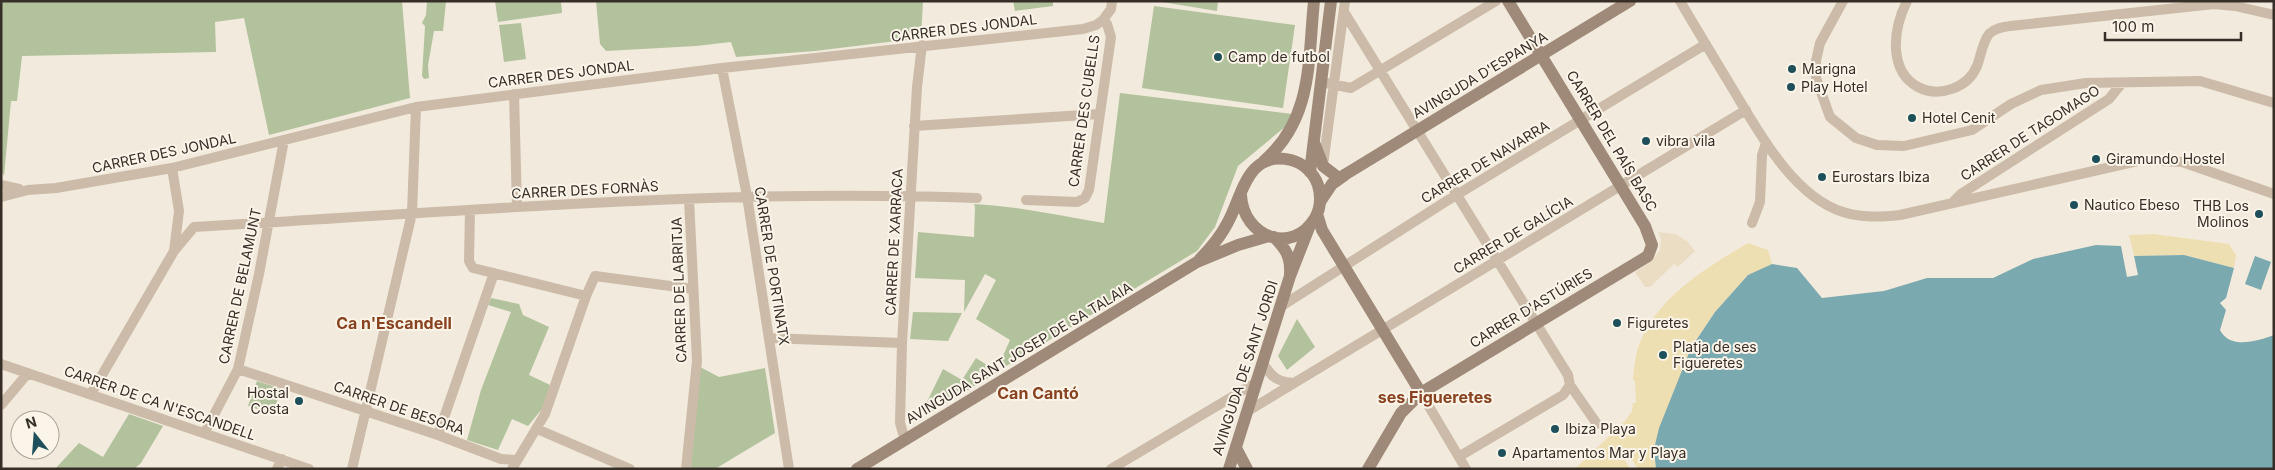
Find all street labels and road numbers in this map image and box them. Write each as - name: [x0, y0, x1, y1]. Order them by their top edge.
- street label: CARRER DES JONDAL: [890, 10, 1038, 45]
- street label: AVINGUDA D'ESPANYA: [1409, 27, 1551, 122]
- street label: CARRER DES CUBELLS: [1064, 34, 1103, 188]
- street label: CARRER DES JONDAL: [487, 56, 635, 91]
- street label: CARRER DEL PAÍS BASC: [1564, 67, 1661, 214]
- street label: CARRER DE TAGOMAGO: [1957, 81, 2103, 184]
- street label: CARRER DE NAVARRA: [1417, 116, 1552, 207]
- street label: CARRER DES JONDAL: [90, 129, 238, 176]
- street label: CARRER DE XARRACA: [881, 168, 906, 316]
- street label: CARRER DES FORNÀS: [511, 177, 659, 202]
- street label: CARRER DE PORTINATX: [752, 185, 794, 347]
- street label: CARRER DE GALÍCIA: [1450, 192, 1576, 277]
- street label: CARRER DE BELAMUNT: [215, 206, 264, 366]
- street label: CARRER DE LABRITJA: [667, 216, 690, 363]
- street label: CARRER D'ASTÚRIES: [1466, 264, 1595, 351]
- street label: AVINGUDA SANT JOSEP DE SA TALAIA: [902, 278, 1135, 427]
- street label: AVINGUDA DE SANT JORDI: [1208, 278, 1281, 457]
- street label: CARRER DE CA N'ESCANDELL: [62, 362, 258, 443]
- street label: CARRER DE BESORA: [331, 377, 467, 438]

